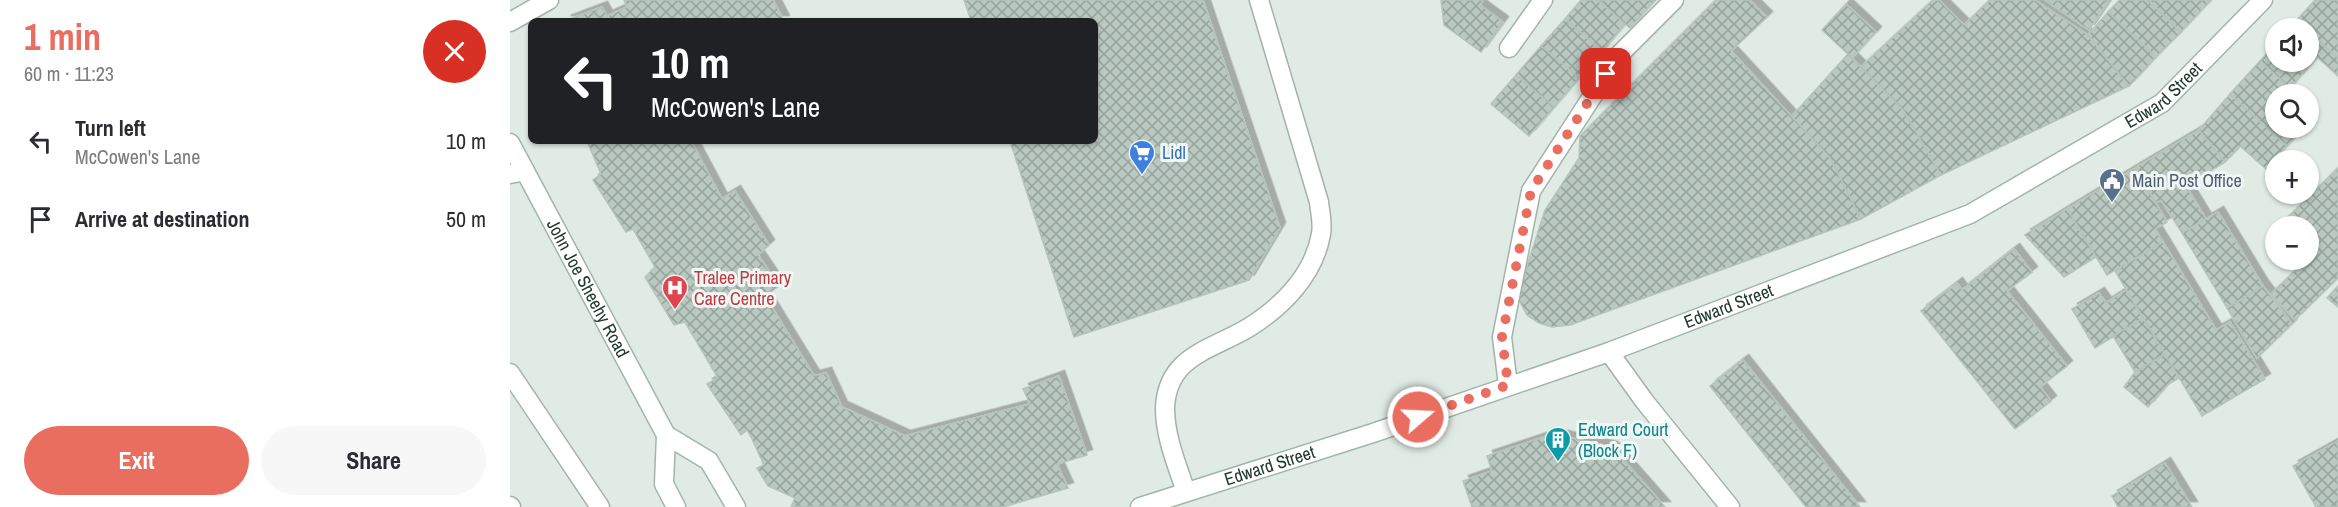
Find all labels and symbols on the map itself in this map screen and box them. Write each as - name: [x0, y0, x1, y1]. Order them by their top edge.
- pin: [1580, 48, 1631, 99]
- street label: Edward Street: [2120, 56, 2207, 134]
- supermarket icon: Lidl: [1127, 138, 1157, 176]
- place label: Lidl: [1162, 140, 1186, 165]
- public building icon: Main Post Office: [2097, 166, 2127, 204]
- place label: Main Post Office: [2132, 168, 2242, 193]
- street label: John Joe Sheehy Road: [541, 215, 635, 362]
- place label: Tralee Primary Care Centre: [694, 265, 792, 311]
- hospital icon: Tralee Primary Care Centre: [660, 273, 690, 311]
- street label: Edward Street: [1680, 277, 1777, 334]
- position arrow: [1386, 385, 1450, 449]
- place label: Edward Court (Block F): [1578, 417, 1668, 463]
- building icon: Edward Court (Block F): [1543, 425, 1573, 463]
- street label: Edward Street: [1221, 439, 1318, 491]

